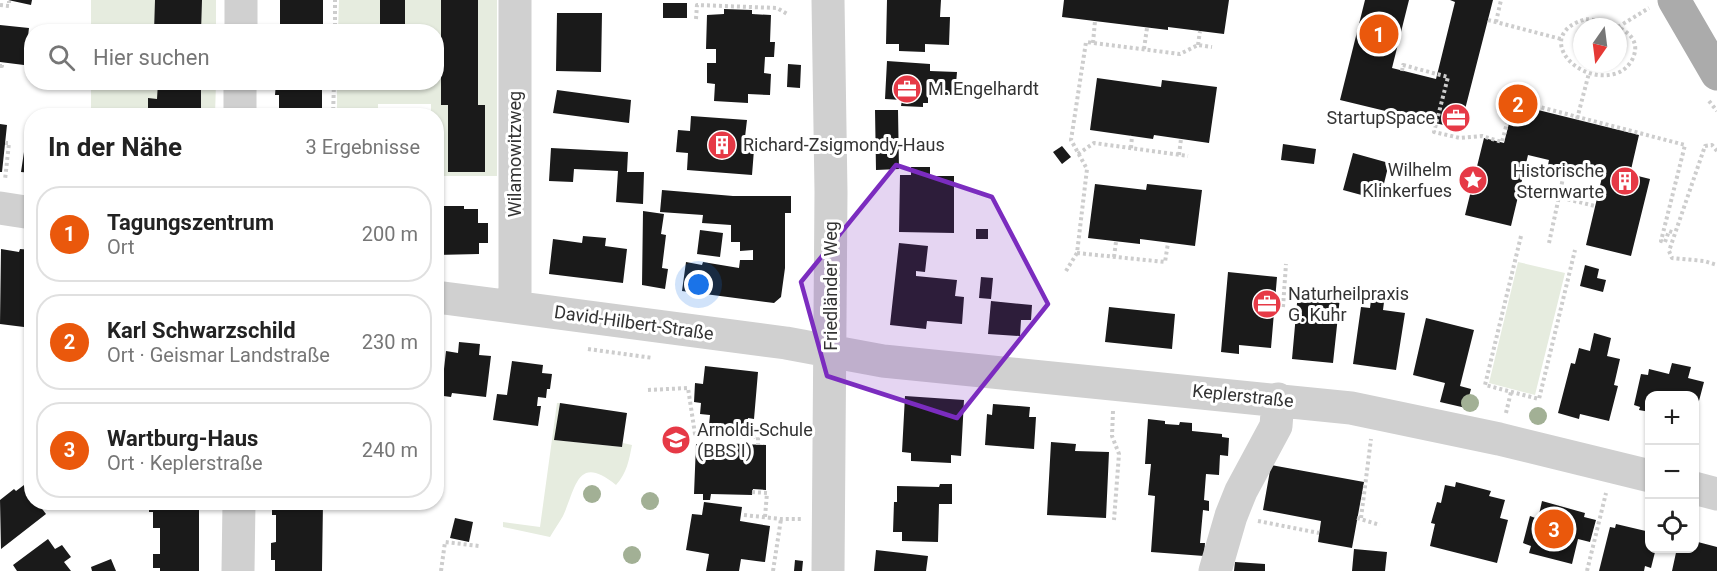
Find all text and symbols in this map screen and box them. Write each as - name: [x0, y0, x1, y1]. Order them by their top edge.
- pin: 1: [1360, 12, 1398, 57]
- north arrow: [1573, 18, 1627, 72]
- search box: [24, 24, 444, 90]
- icon: search: [45, 41, 78, 74]
- text: Hier suchen: [93, 45, 210, 70]
- office icon: M. Engelhardt: [891, 73, 923, 105]
- place label: M. Engelhardt: [928, 78, 1039, 99]
- pin: 2: [1498, 82, 1538, 126]
- street label: Wilamowitzweg: [504, 91, 525, 217]
- office icon: StartupSpace: [1440, 102, 1472, 134]
- place label: StartupSpace: [1327, 107, 1435, 128]
- building icon: Richard-Zsigmondy-Haus: [706, 129, 738, 161]
- text: In der Nähe: [48, 132, 182, 162]
- place label: Richard-Zsigmondy-Haus: [743, 134, 945, 155]
- text: 3 Ergebnisse: [306, 135, 420, 159]
- place label: Wilhelm Klinkerfues: [1362, 159, 1452, 201]
- place label: Historische Sternwarte: [1513, 160, 1604, 202]
- place icon: Wilhelm Klinkerfues: [1457, 164, 1489, 196]
- building icon: Historische Sternwarte: [1609, 165, 1641, 197]
- text: Tagungszentrum: [107, 210, 274, 235]
- street label: Friedländer Weg: [820, 221, 841, 351]
- text: 1: [64, 222, 75, 246]
- text: 200 m: [362, 222, 418, 246]
- text: Ort: [107, 235, 135, 259]
- your location: [684, 270, 713, 299]
- place label: Naturheilpraxis G. Kuhr: [1288, 283, 1409, 325]
- office icon: Naturheilpraxis G. Kuhr: [1251, 288, 1283, 320]
- street label: David-Hilbert-Straße: [553, 301, 715, 344]
- text: Karl Schwarzschild: [107, 318, 296, 343]
- text: 2: [64, 330, 75, 354]
- text: 230 m: [362, 330, 418, 354]
- text: Ort · Geismar Landstraße: [107, 343, 330, 367]
- street label: Keplerstraße: [1191, 380, 1295, 411]
- map controls: [1645, 391, 1699, 553]
- button: +: [1645, 391, 1699, 445]
- place label: Arnoldi-Schule (BBS I): [697, 419, 813, 462]
- school or university icon: Arnoldi-Schule (BBS I): [660, 424, 692, 456]
- text: Wartburg-Haus: [107, 426, 258, 451]
- text: 3: [64, 438, 75, 462]
- text: 240 m: [362, 438, 418, 462]
- button: −: [1645, 445, 1699, 499]
- text: Ort · Keplerstraße: [107, 451, 263, 475]
- button: locate: [1645, 499, 1699, 553]
- pin: 3: [1534, 506, 1574, 552]

